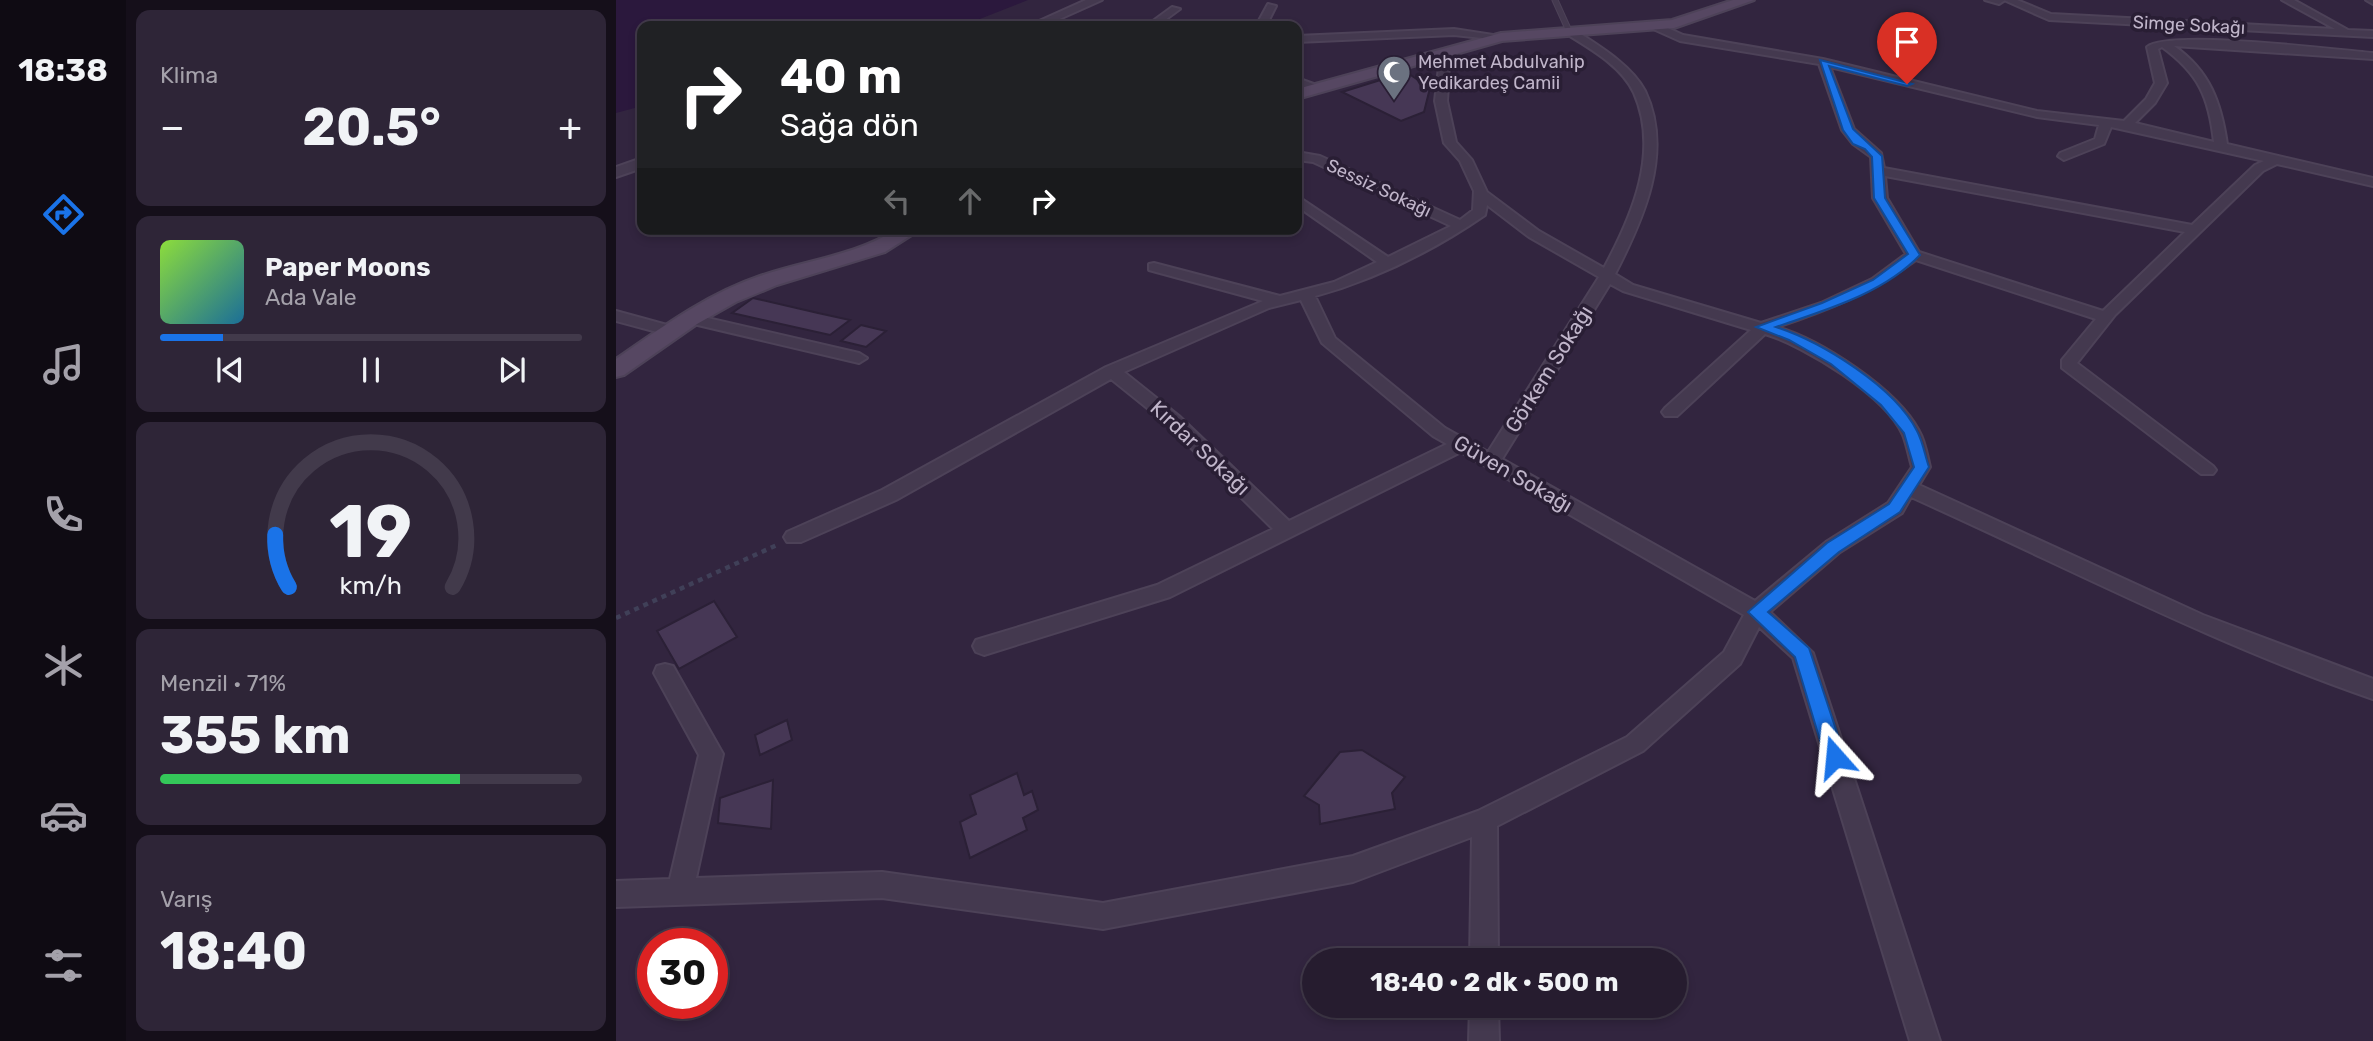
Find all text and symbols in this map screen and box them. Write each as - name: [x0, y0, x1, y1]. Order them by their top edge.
- street label: Simge Sokağı: [2132, 11, 2246, 39]
- pin: [1877, 12.0, 1937, 84]
- icon: arrive: [1888, 23, 1926, 61]
- text: 40 m: [780, 47, 902, 105]
- icon: right: [665, 49, 756, 140]
- text: 18:38: [18, 51, 108, 89]
- place label: Mehmet Abdulvahip Yedikardeş Camii: [1418, 51, 1585, 94]
- mosque icon: Mehmet Abdulvahip Yedikardeş Camii: [1375, 53, 1413, 102]
- text: Klima: [160, 61, 218, 89]
- text: 20.5°: [302, 96, 441, 158]
- text: −: [160, 104, 185, 150]
- text: +: [558, 104, 582, 150]
- text: Sağa dön: [780, 106, 919, 144]
- street label: Sessiz Sokağı: [1323, 154, 1435, 222]
- icon: left: [878, 182, 916, 220]
- icon: ahead: [951, 182, 989, 220]
- icon: right: [1024, 182, 1062, 220]
- icon: directions: [39, 190, 88, 239]
- text: Paper Moons: [265, 252, 431, 283]
- text: Ada Vale: [265, 283, 357, 311]
- street label: Görkem Sokağı: [1500, 301, 1598, 437]
- icon: music: [39, 340, 88, 389]
- icon: previous: [211, 351, 249, 389]
- icon: pause: [352, 351, 390, 389]
- icon: next: [493, 351, 531, 389]
- street label: Kırdar Sokağı: [1145, 395, 1255, 500]
- street label: Güven Sokağı: [1450, 430, 1577, 518]
- text: 19: [330, 489, 412, 575]
- icon: phone: [39, 490, 88, 539]
- text: km/h: [340, 570, 402, 599]
- icon: climate: [39, 641, 88, 690]
- text: Menzil · 71%: [160, 669, 286, 697]
- text: 355 km: [160, 704, 351, 766]
- position arrow: [1798, 720, 1872, 794]
- icon: car: [39, 791, 88, 840]
- text: Varış: [160, 885, 213, 913]
- text: 18:40: [160, 920, 307, 982]
- speed limit sign: 30: [637, 928, 728, 1019]
- icon: filters: [39, 941, 88, 990]
- text: 18:40 · 2 dk · 500 m: [1370, 967, 1619, 998]

